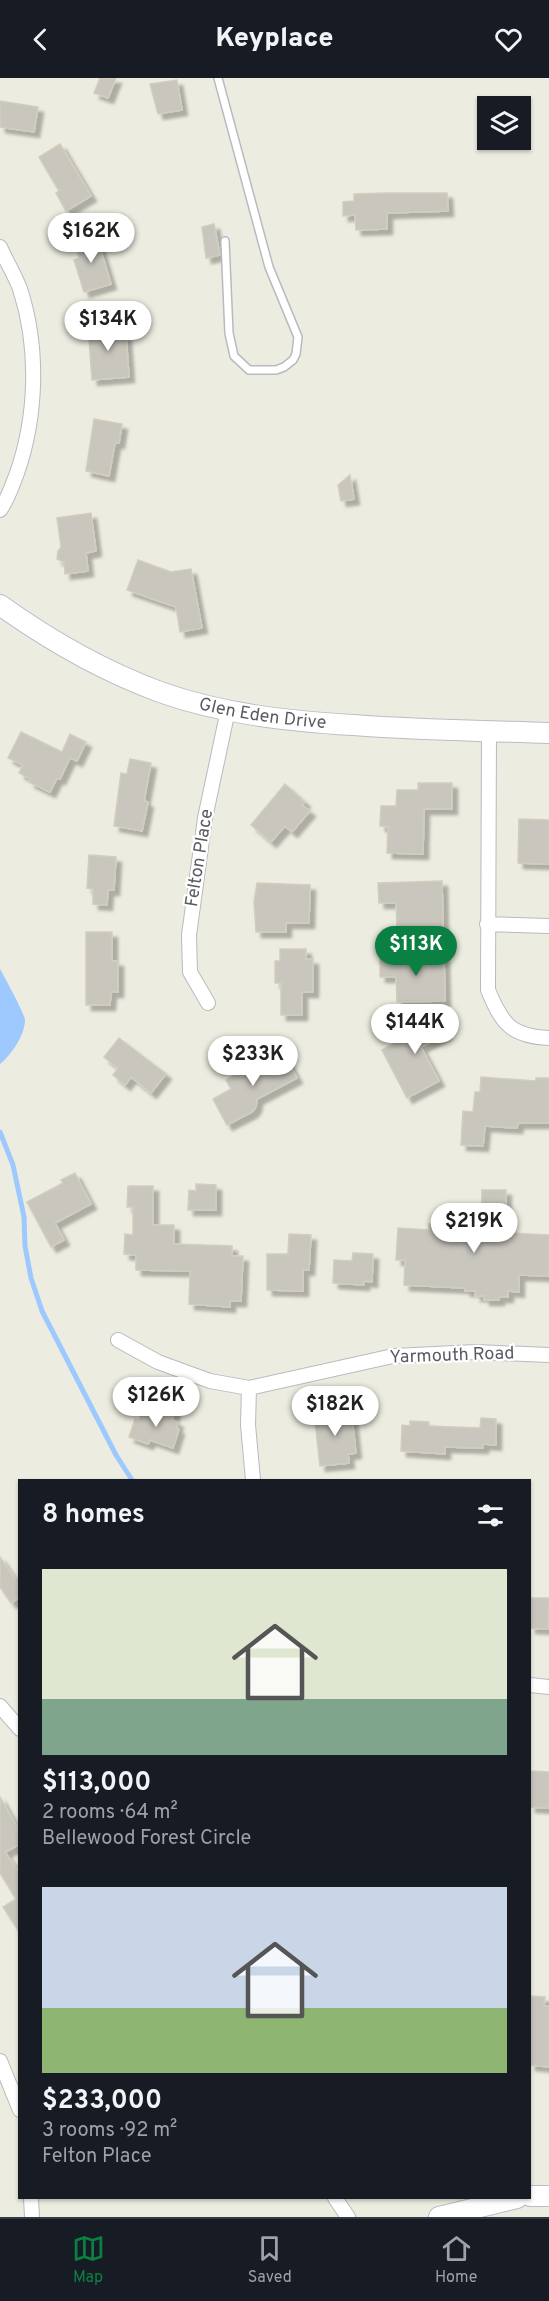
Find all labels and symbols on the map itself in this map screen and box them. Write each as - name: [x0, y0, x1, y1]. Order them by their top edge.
- pin: $162K: [49, 213, 133, 264]
- pin: $134K: [66, 301, 150, 352]
- street label: Glen Eden Drive: [197, 693, 327, 735]
- street label: Felton Place: [181, 807, 219, 909]
- pin: $113K: [374, 926, 458, 977]
- pin: $144K: [373, 1004, 457, 1055]
- pin: $233K: [211, 1036, 295, 1087]
- pin: $219K: [432, 1203, 516, 1254]
- street label: Yarmouth Road: [389, 1342, 515, 1370]
- pin: $126K: [114, 1377, 198, 1428]
- pin: $182K: [293, 1386, 377, 1437]

